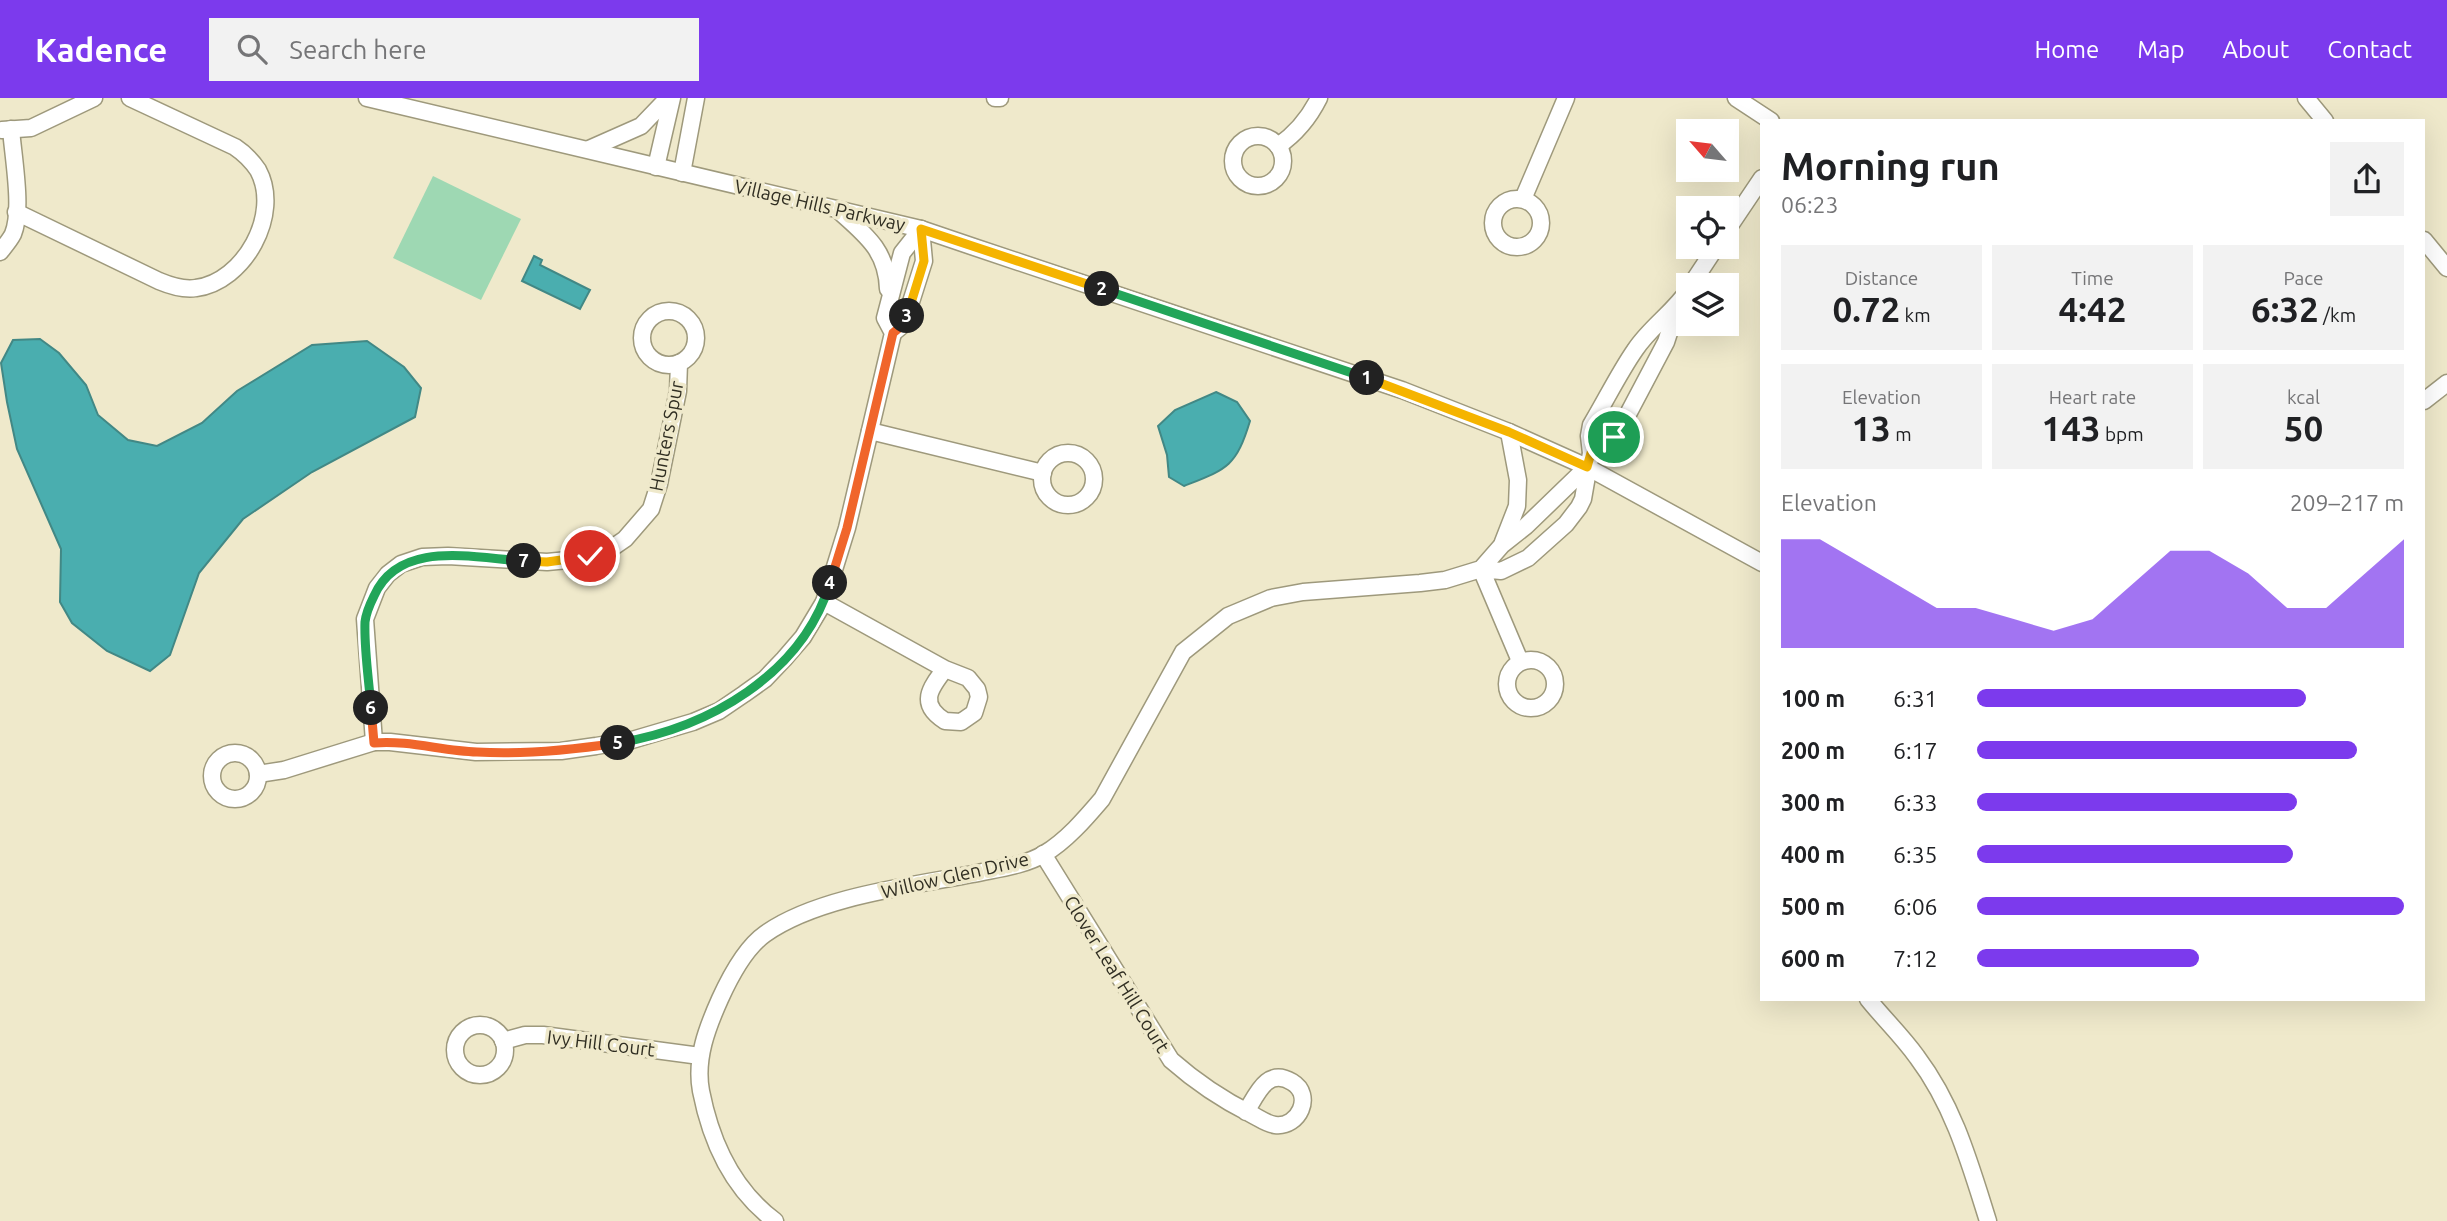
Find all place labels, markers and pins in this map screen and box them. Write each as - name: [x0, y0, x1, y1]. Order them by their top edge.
- pin: 2: [1084, 272, 1120, 306]
- pin: 3: [890, 298, 925, 333]
- pin: 1: [1350, 360, 1384, 396]
- pin: [1584, 407, 1644, 467]
- pin: [560, 526, 620, 586]
- pin: 7: [506, 544, 542, 578]
- pin: 4: [812, 566, 848, 601]
- pin: 6: [354, 690, 388, 726]
- pin: 5: [600, 726, 636, 760]

